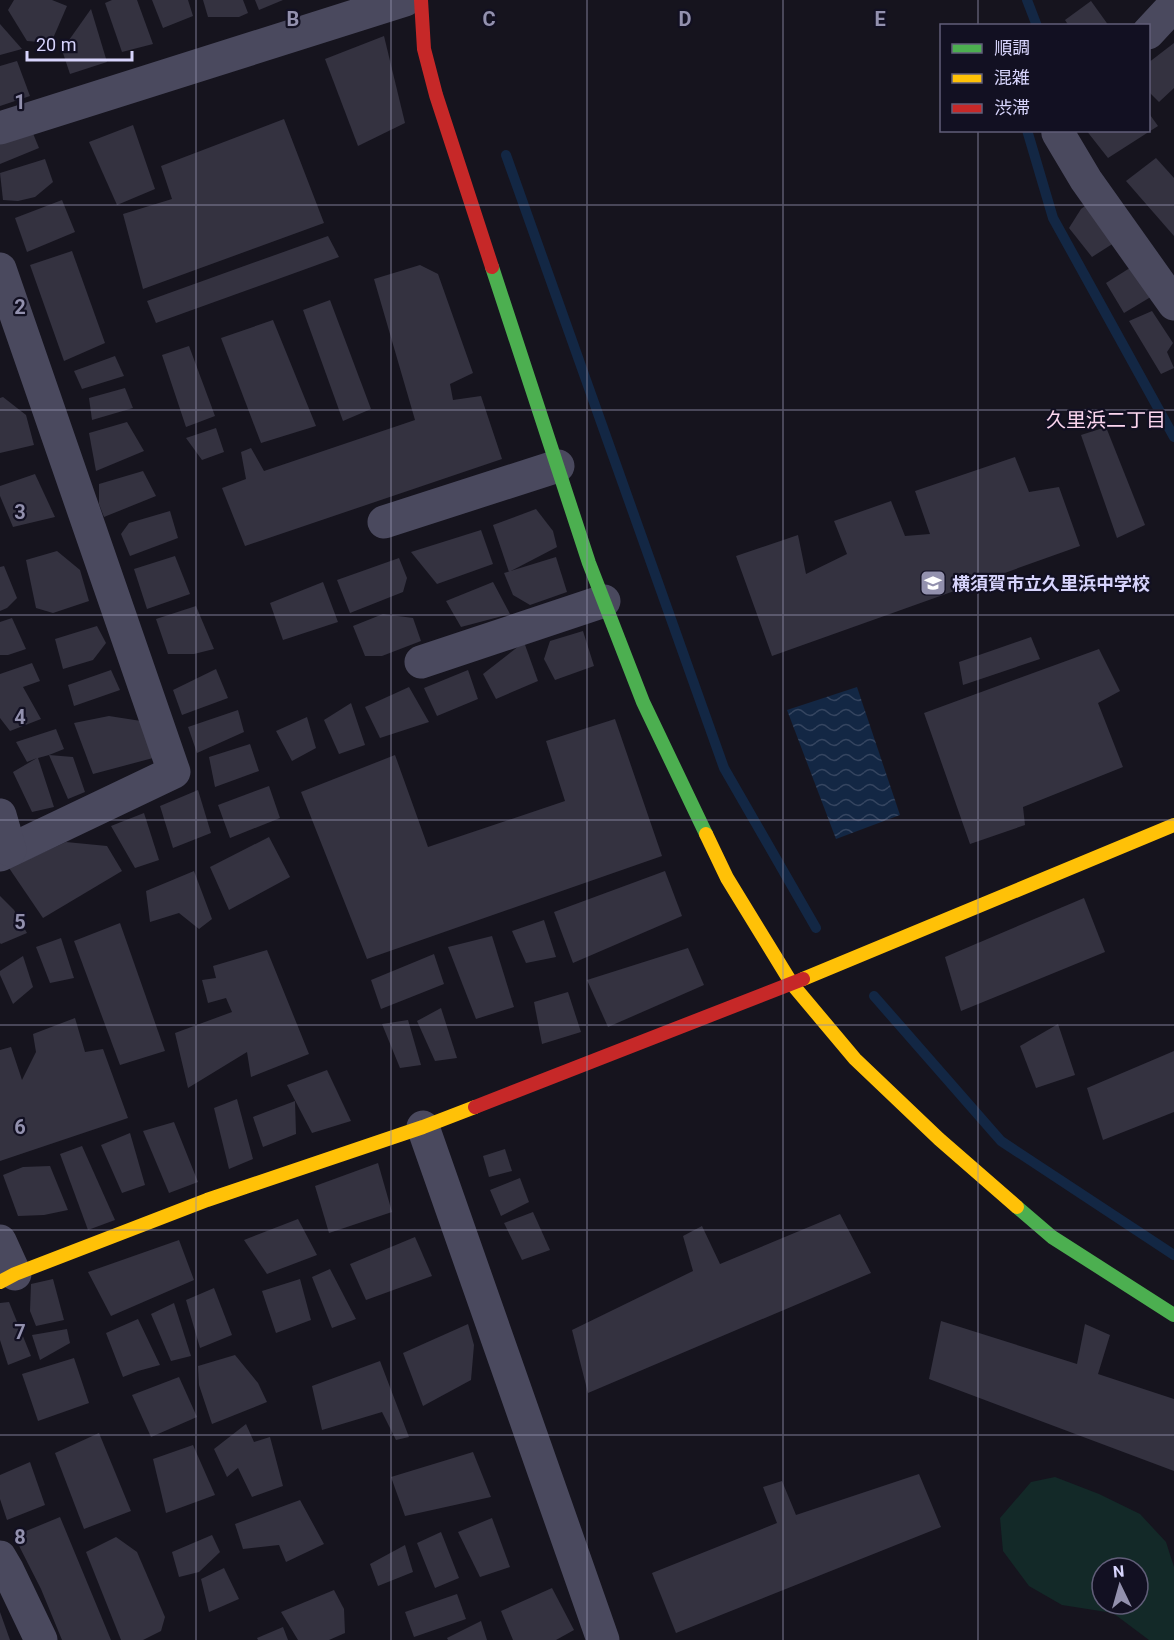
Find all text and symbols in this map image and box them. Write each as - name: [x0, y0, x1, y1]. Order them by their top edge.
- text: B: [287, 7, 299, 31]
- text: C: [482, 7, 496, 31]
- text: D: [679, 7, 692, 31]
- text: E: [874, 7, 886, 31]
- scale bar: [27, 24, 132, 62]
- legend: [940, 24, 1150, 132]
- text: 20 m: [36, 34, 76, 55]
- text: 順調: [994, 37, 1030, 58]
- text: 混雑: [994, 67, 1030, 88]
- text: 1: [14, 90, 26, 114]
- text: 渋滞: [994, 97, 1030, 118]
- text: 2: [14, 295, 26, 319]
- district label: 久里浜二丁目: [1046, 408, 1166, 432]
- text: 3: [14, 500, 26, 524]
- school or university icon: 横須賀市立久里浜中学校: [918, 568, 948, 598]
- place label: 横須賀市立久里浜中学校: [952, 573, 1150, 594]
- text: 4: [14, 705, 26, 729]
- text: 5: [14, 910, 26, 934]
- text: 6: [14, 1115, 26, 1139]
- text: 7: [14, 1320, 26, 1344]
- text: 8: [14, 1525, 26, 1549]
- north arrow: [1090, 1556, 1150, 1616]
- text: N: [1112, 1562, 1125, 1582]

